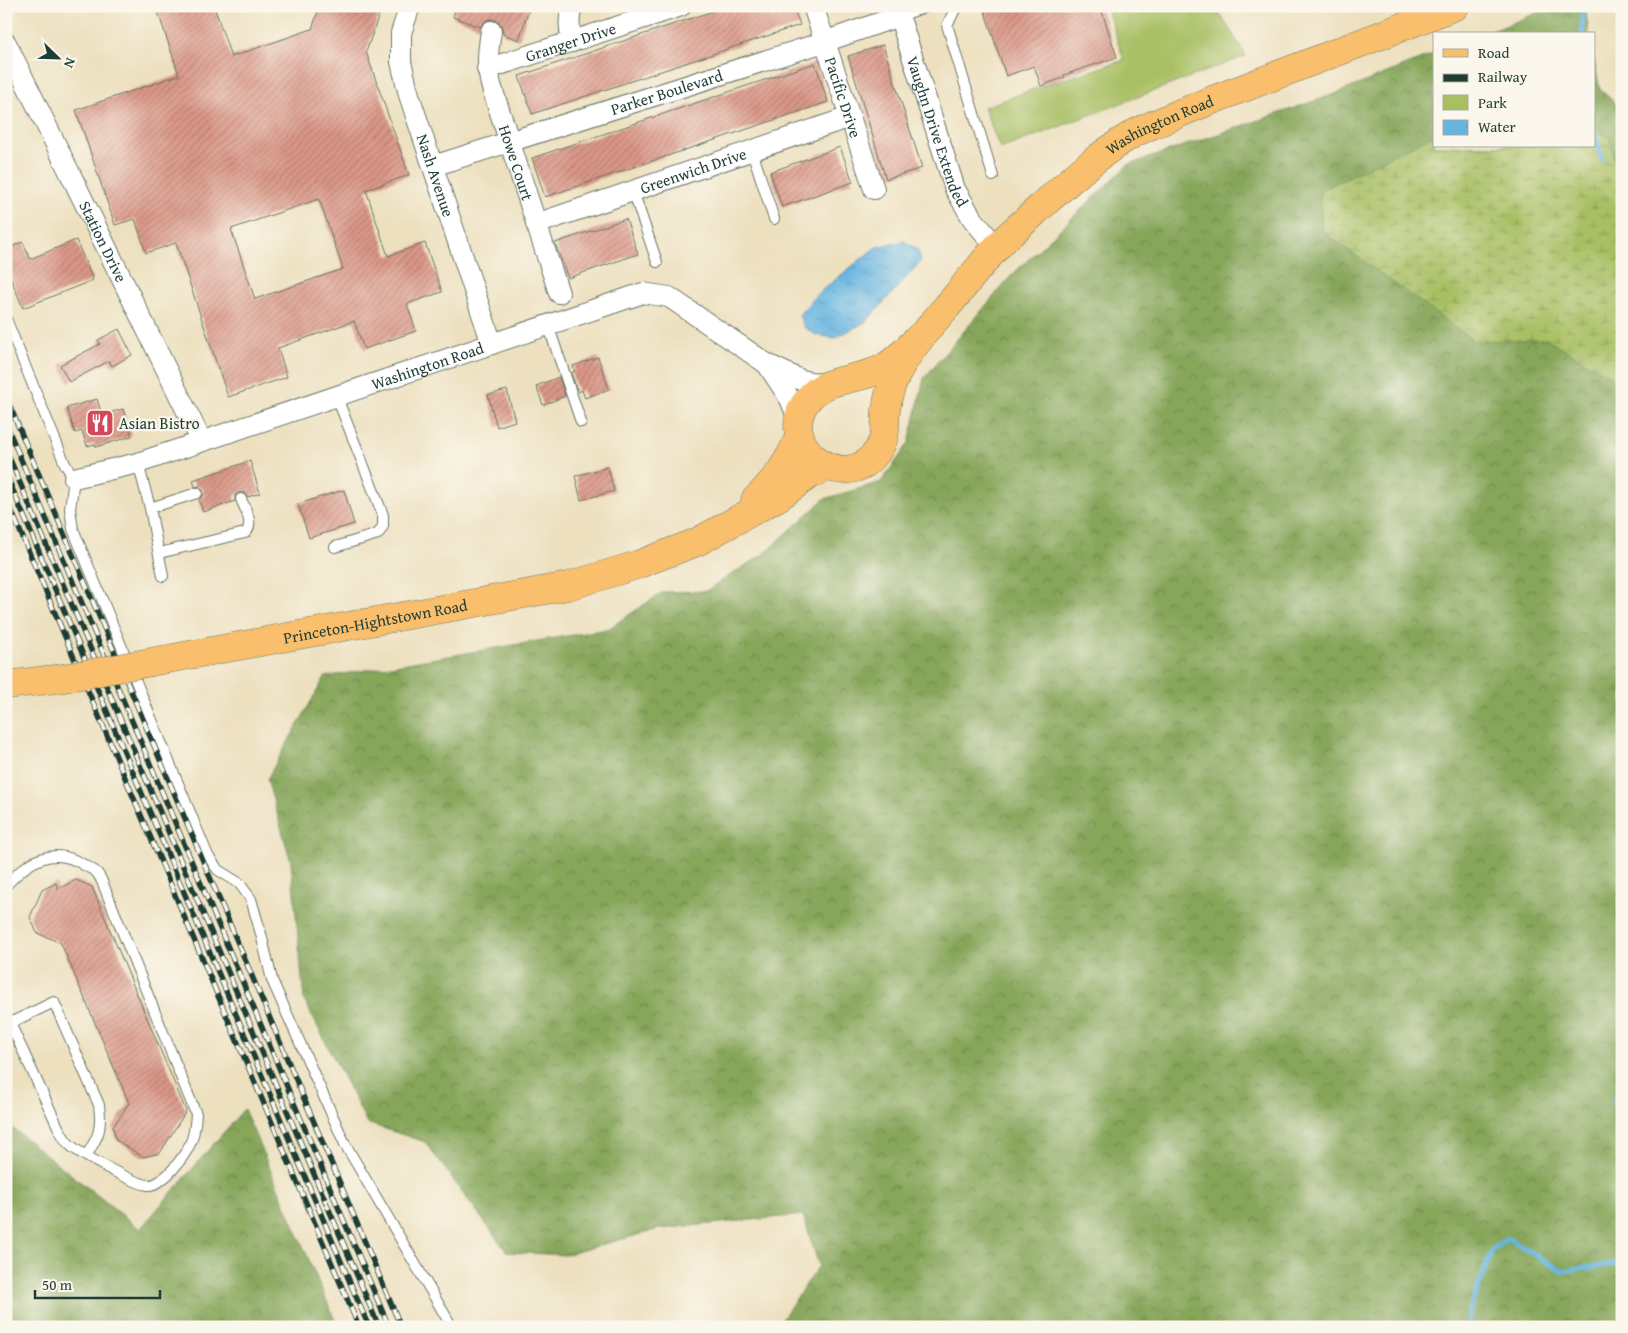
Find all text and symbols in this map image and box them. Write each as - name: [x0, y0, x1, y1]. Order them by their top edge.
- street label: Granger Drive: [522, 16, 619, 68]
- north arrow: [32, 32, 82, 82]
- legend: [1433, 32, 1596, 148]
- text: Road: [1478, 42, 1509, 63]
- street label: Pacific Drive: [819, 53, 868, 141]
- street label: Vaughn Drive Extended: [901, 53, 975, 211]
- text: N: [59, 55, 81, 72]
- street label: Parker Boulevard: [607, 63, 726, 121]
- text: Railway: [1478, 66, 1528, 87]
- street label: Washington Road: [1101, 88, 1217, 161]
- text: Park: [1478, 92, 1507, 113]
- text: Water: [1478, 116, 1516, 137]
- street label: Howe Court: [493, 122, 540, 204]
- street label: Nash Avenue: [411, 131, 461, 220]
- street label: Greenwich Drive: [637, 141, 750, 200]
- street label: Station Drive: [73, 197, 134, 286]
- street label: Washington Road: [368, 335, 487, 396]
- restaurant icon: Asian Bistro: [85, 408, 115, 438]
- place label: Asian Bistro: [119, 411, 200, 435]
- street label: Princeton-Hightstown Road: [281, 592, 470, 650]
- scale bar: [35, 1268, 160, 1300]
- text: 50 m: [42, 1274, 73, 1295]

